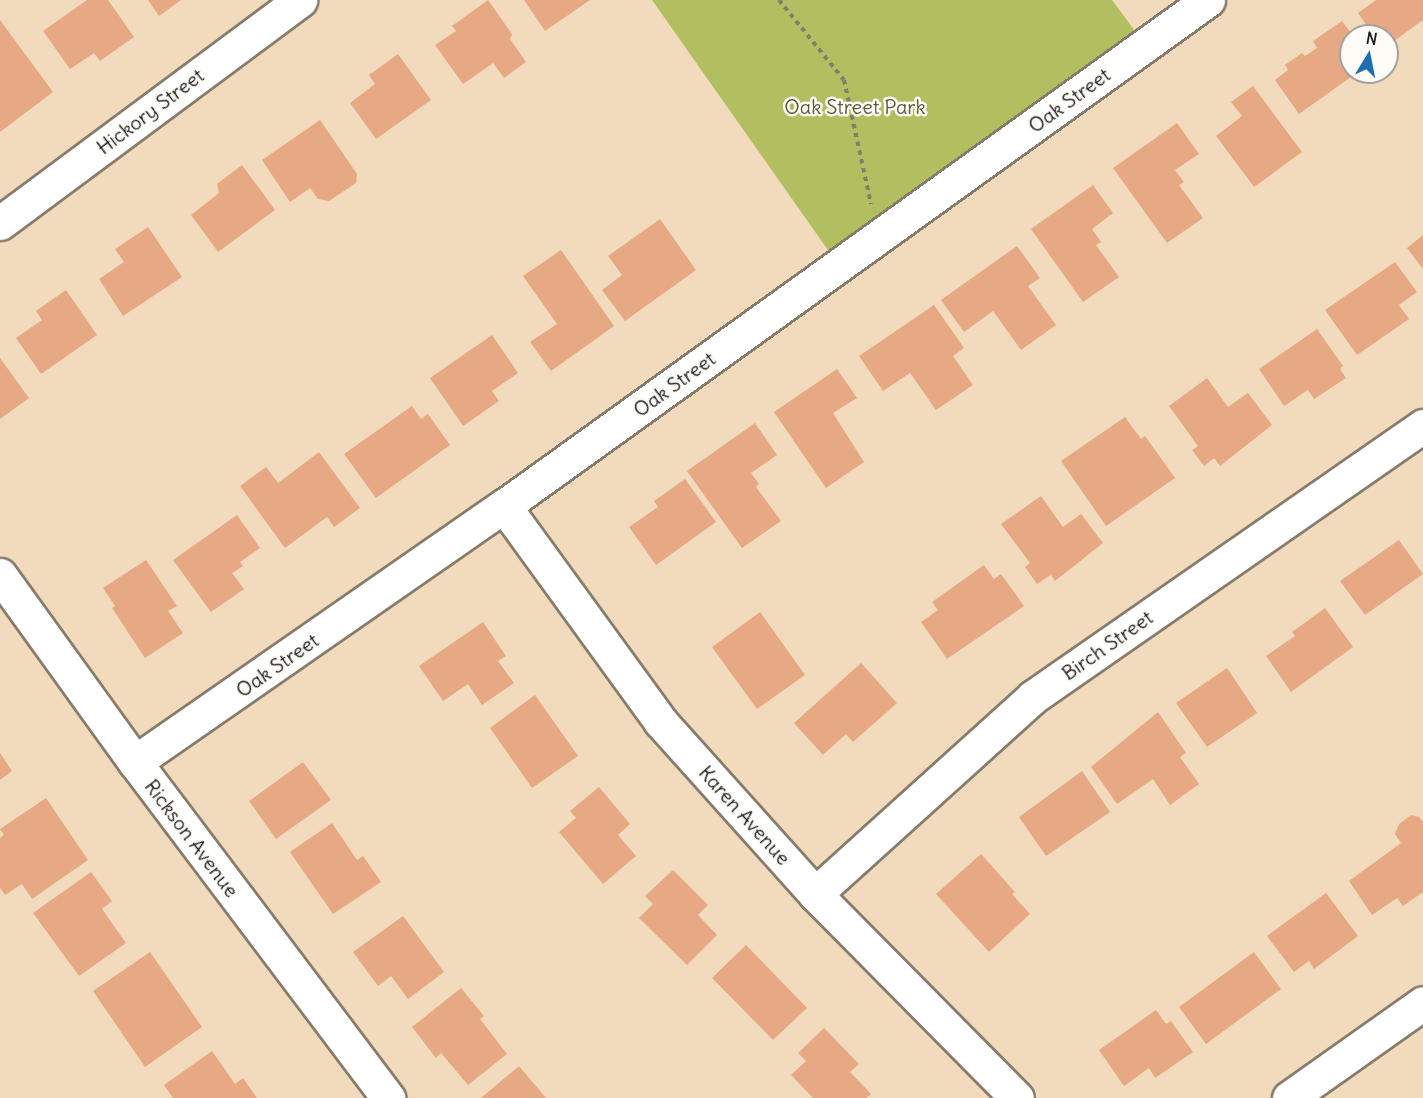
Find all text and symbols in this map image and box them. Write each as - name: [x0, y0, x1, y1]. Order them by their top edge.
- north arrow: [1339, 24, 1399, 84]
- text: N: [1365, 27, 1379, 49]
- street label: Oak Street: [1023, 62, 1115, 138]
- street label: Hickory Street: [92, 63, 208, 159]
- park label: Oak Street Park: [784, 94, 926, 118]
- street label: Oak Street: [628, 346, 720, 422]
- street label: Birch Street: [1057, 605, 1157, 685]
- street label: Oak Street: [231, 628, 323, 702]
- street label: Karen Avenue: [694, 760, 796, 870]
- street label: Rickson Avenue: [140, 774, 244, 902]

